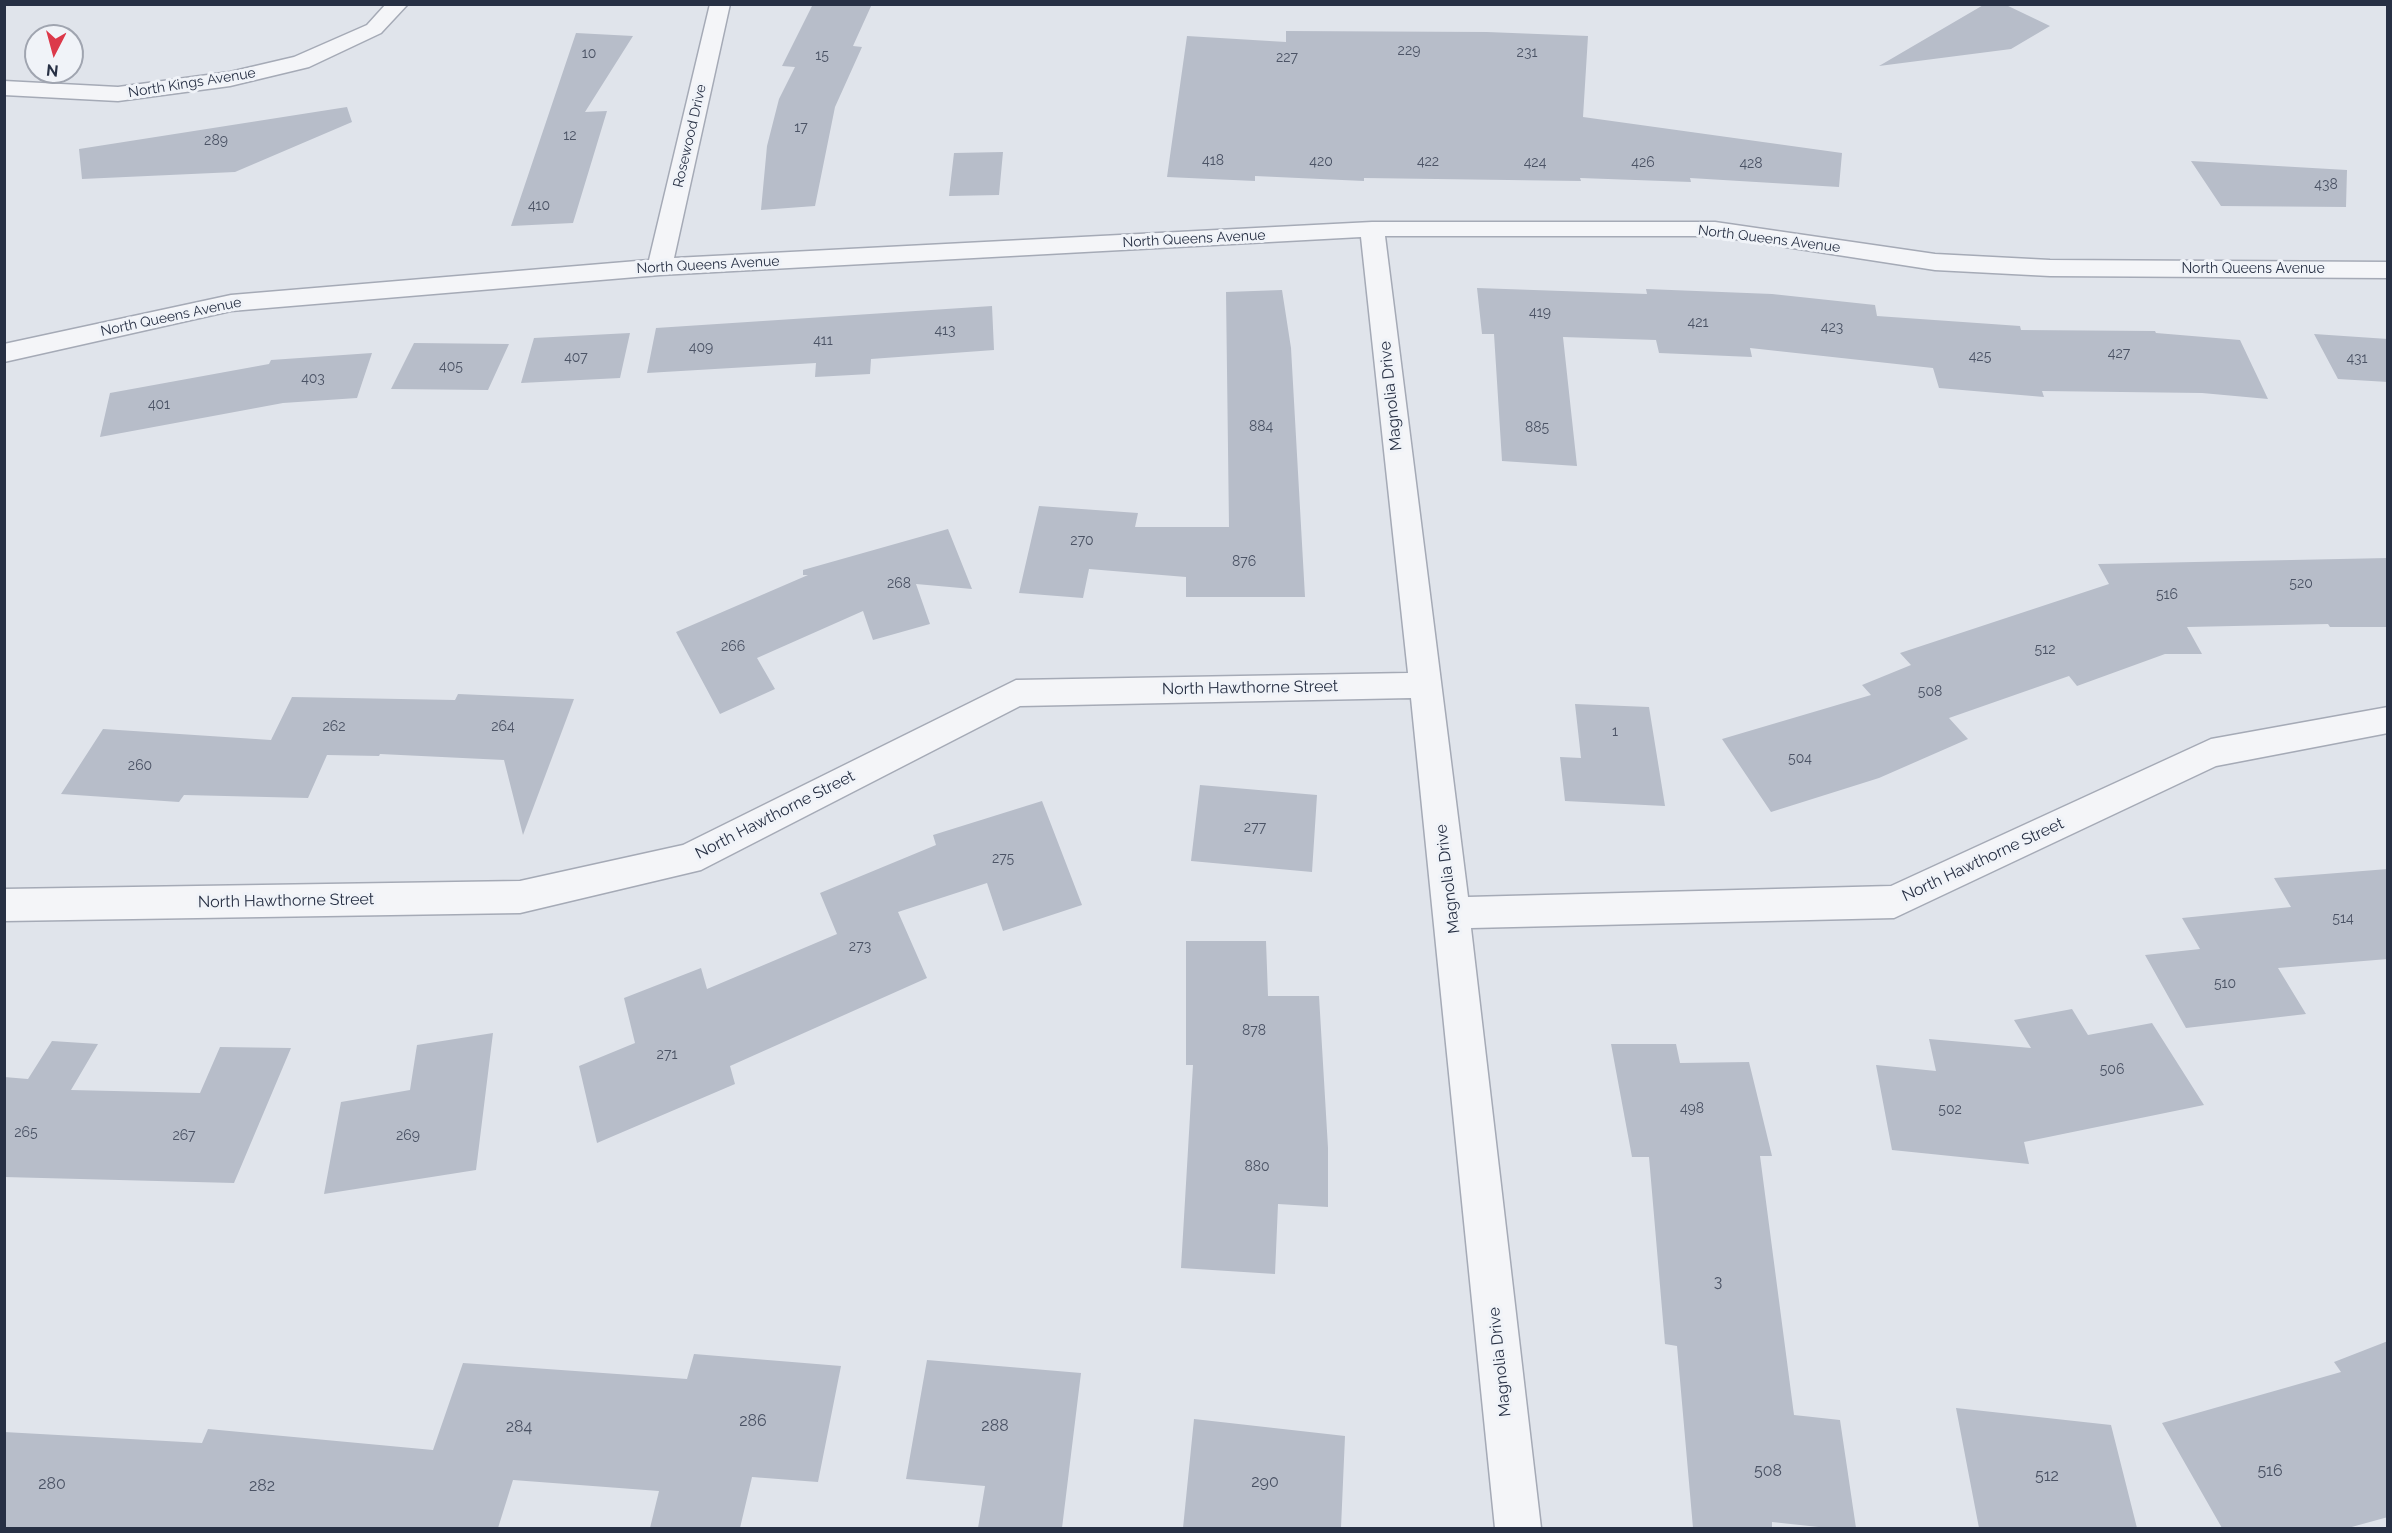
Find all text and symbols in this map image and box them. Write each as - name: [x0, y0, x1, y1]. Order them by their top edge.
- north arrow: [24, 24, 84, 84]
- house number: 229: [1398, 43, 1420, 59]
- house number: 231: [1517, 45, 1537, 61]
- house number: 10: [582, 46, 596, 62]
- house number: 15: [815, 48, 829, 64]
- house number: 227: [1276, 50, 1298, 66]
- text: N: [45, 60, 59, 80]
- street label: North Kings Avenue: [127, 65, 257, 101]
- street label: Rosewood Drive: [670, 83, 710, 189]
- house number: 17: [794, 120, 808, 136]
- house number: 12: [563, 128, 577, 144]
- house number: 289: [204, 133, 228, 149]
- house number: 418: [1202, 153, 1224, 169]
- house number: 420: [1309, 154, 1333, 170]
- house number: 422: [1417, 154, 1439, 170]
- house number: 424: [1524, 155, 1546, 171]
- house number: 426: [1631, 155, 1655, 171]
- house number: 428: [1739, 156, 1763, 172]
- house number: 438: [2314, 177, 2338, 193]
- house number: 410: [528, 198, 550, 214]
- street label: North Queens Avenue: [1697, 222, 1841, 256]
- street label: North Queens Avenue: [1122, 227, 1266, 251]
- street label: North Queens Avenue: [636, 253, 780, 277]
- street label: North Queens Avenue: [2181, 261, 2325, 277]
- street label: North Queens Avenue: [99, 294, 243, 340]
- house number: 419: [1529, 305, 1551, 321]
- house number: 421: [1688, 315, 1708, 331]
- house number: 423: [1821, 320, 1843, 336]
- house number: 413: [934, 323, 956, 339]
- house number: 411: [813, 333, 833, 349]
- house number: 409: [689, 340, 713, 356]
- street label: Magnolia Drive: [1376, 340, 1406, 452]
- house number: 427: [2108, 346, 2130, 362]
- house number: 425: [1969, 349, 1991, 365]
- house number: 407: [564, 350, 588, 366]
- house number: 431: [2346, 351, 2368, 367]
- house number: 405: [439, 359, 463, 375]
- house number: 403: [301, 371, 325, 387]
- house number: 401: [148, 397, 170, 413]
- house number: 884: [1249, 419, 1273, 435]
- house number: 885: [1525, 420, 1549, 436]
- house number: 270: [1070, 533, 1094, 549]
- house number: 876: [1232, 554, 1256, 570]
- house number: 268: [887, 576, 911, 592]
- house number: 520: [2289, 576, 2313, 592]
- house number: 516: [2156, 587, 2178, 603]
- house number: 266: [721, 639, 745, 655]
- house number: 512: [2035, 642, 2055, 658]
- street label: North Hawthorne Street: [1162, 677, 1338, 699]
- house number: 508: [1918, 684, 1942, 700]
- house number: 262: [322, 719, 346, 735]
- house number: 264: [491, 719, 515, 735]
- house number: 1: [1612, 724, 1618, 740]
- house number: 504: [1788, 751, 1812, 767]
- house number: 260: [128, 758, 152, 774]
- street label: North Hawthorne Street: [692, 766, 858, 864]
- street label: North Hawthorne Street: [1899, 814, 2067, 906]
- house number: 277: [1244, 820, 1266, 836]
- street label: Magnolia Drive: [1432, 823, 1464, 935]
- house number: 275: [992, 851, 1014, 867]
- street label: North Hawthorne Street: [198, 890, 374, 912]
- house number: 514: [2332, 911, 2354, 927]
- house number: 273: [849, 939, 871, 955]
- house number: 510: [2214, 976, 2236, 992]
- house number: 878: [1242, 1023, 1266, 1039]
- house number: 271: [657, 1047, 677, 1063]
- house number: 506: [2100, 1062, 2124, 1078]
- house number: 498: [1680, 1101, 1704, 1117]
- house number: 502: [1938, 1102, 1962, 1118]
- house number: 265: [14, 1125, 38, 1141]
- house number: 267: [172, 1128, 196, 1144]
- house number: 269: [396, 1128, 420, 1144]
- house number: 880: [1244, 1159, 1270, 1175]
- house number: 3: [1714, 1272, 1722, 1292]
- street label: Magnolia Drive: [1485, 1306, 1515, 1418]
- house number: 286: [739, 1411, 767, 1431]
- house number: 288: [981, 1416, 1009, 1436]
- house number: 284: [506, 1417, 532, 1437]
- house number: 508: [1754, 1461, 1782, 1481]
- house number: 516: [2257, 1461, 2283, 1481]
- house number: 512: [2035, 1466, 2059, 1486]
- house number: 290: [1251, 1472, 1279, 1492]
- house number: 280: [38, 1474, 66, 1494]
- house number: 282: [249, 1476, 275, 1496]

